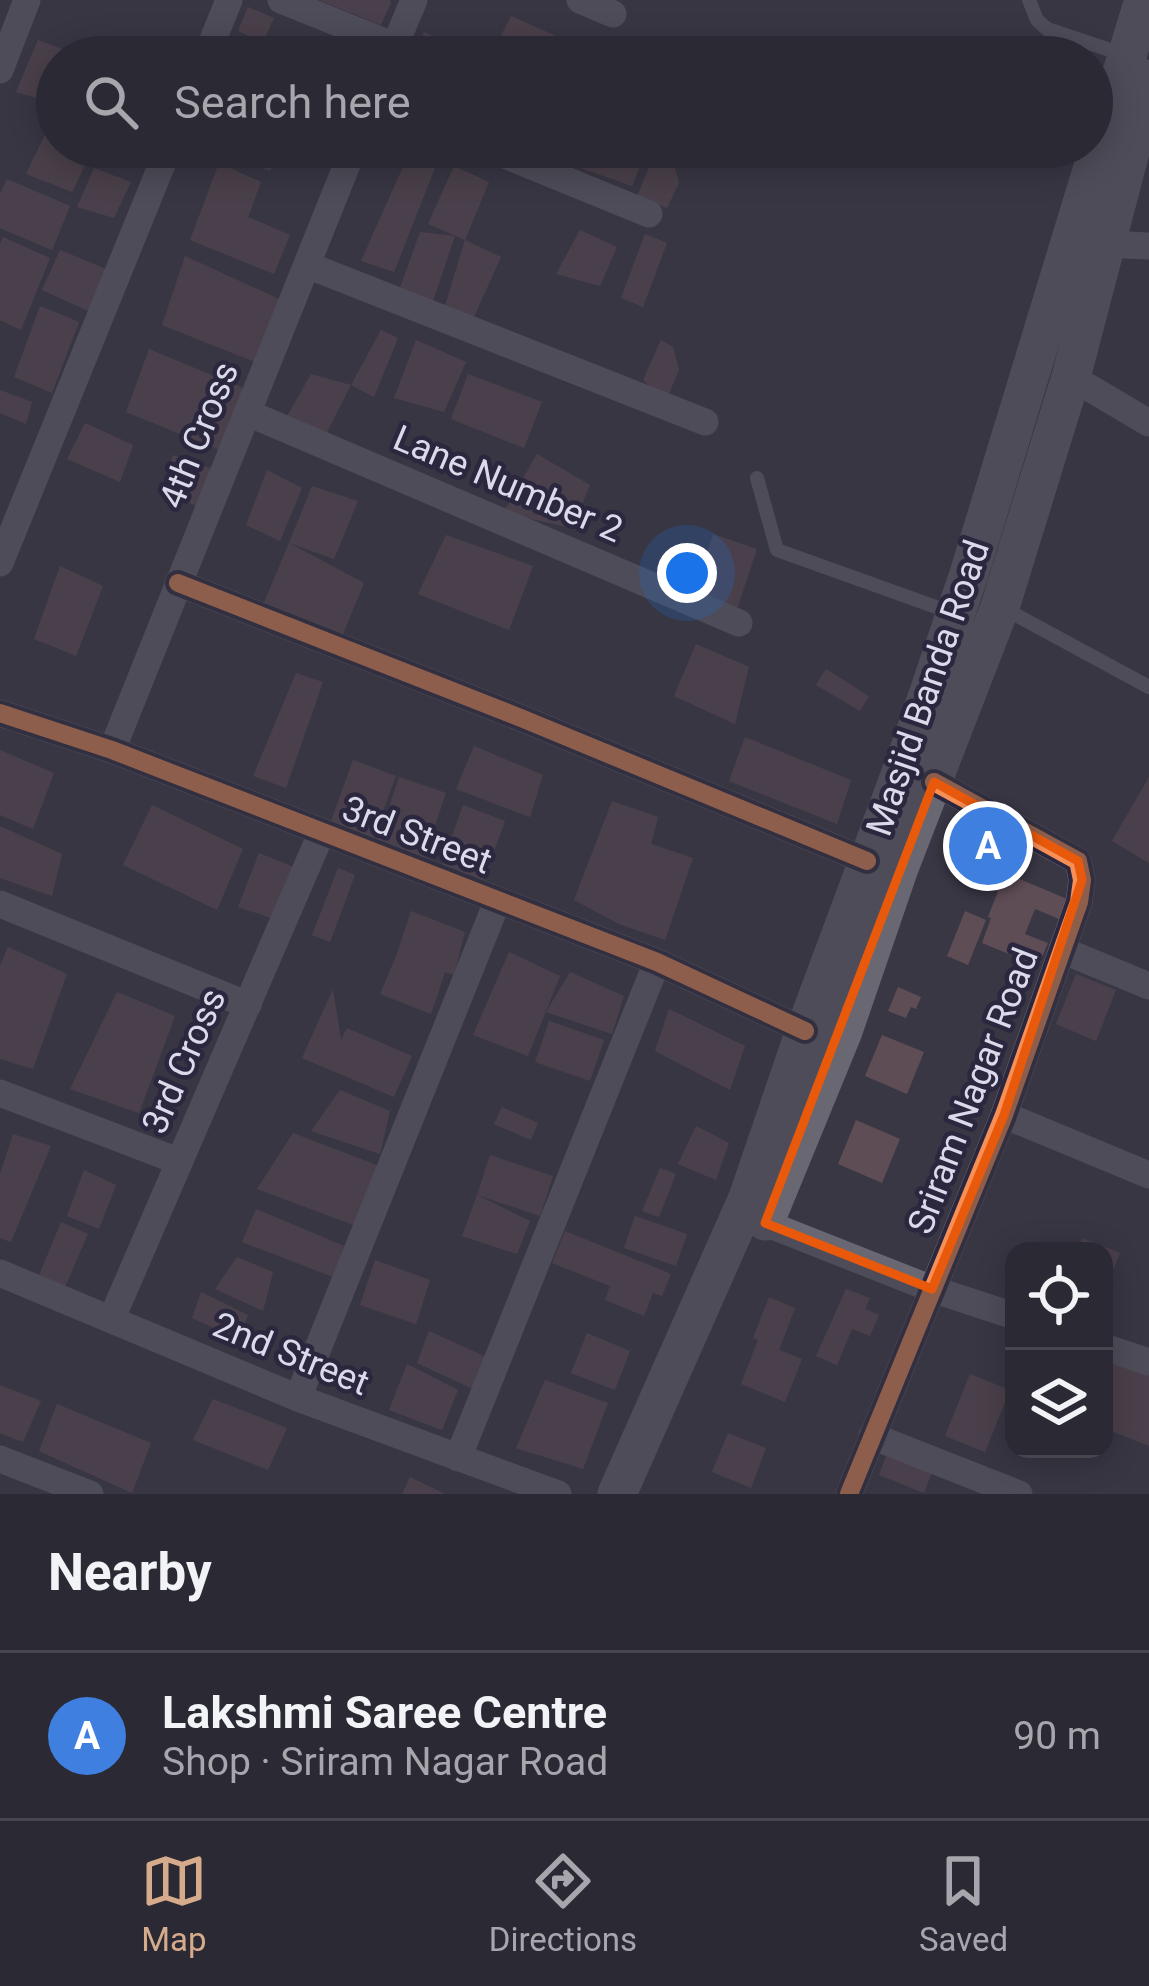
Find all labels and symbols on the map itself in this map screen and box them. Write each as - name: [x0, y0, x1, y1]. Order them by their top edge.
- street label: 4th Cross: [151, 356, 247, 514]
- street label: Lane Number 2: [387, 417, 629, 551]
- street label: Masjid Banda Road: [858, 535, 998, 841]
- your location: [657, 543, 717, 603]
- street label: 3rd Street: [337, 787, 497, 883]
- pin: A: [949, 801, 1027, 891]
- street label: Sriram Nagar Road: [899, 942, 1047, 1240]
- street label: 3rd Cross: [133, 982, 235, 1140]
- street label: 2nd Street: [207, 1304, 375, 1404]

